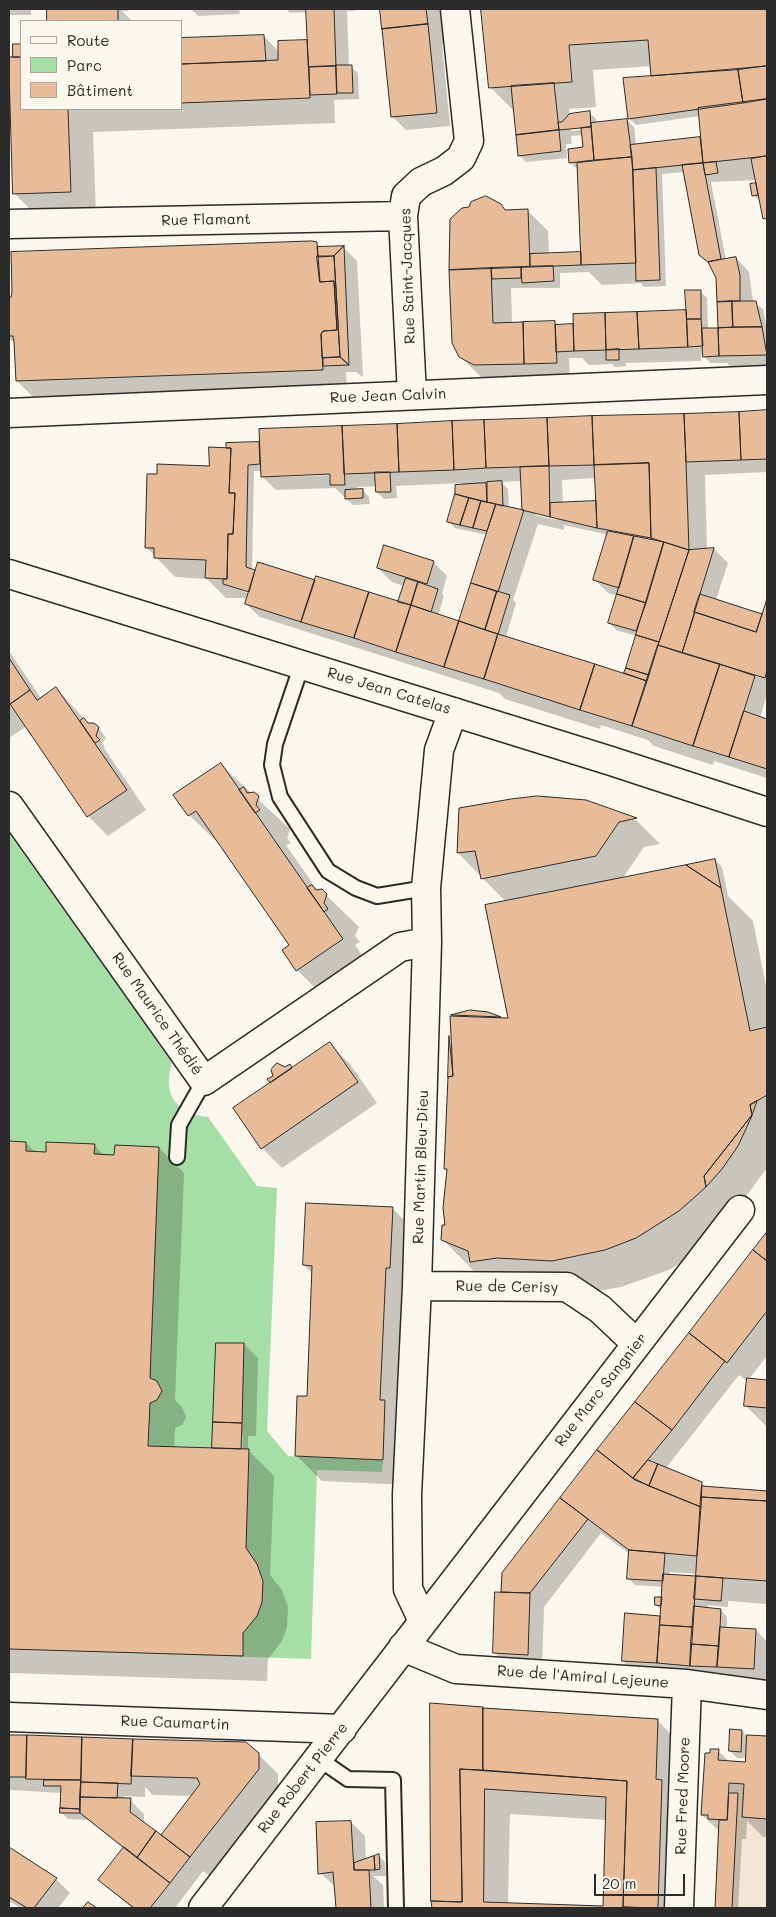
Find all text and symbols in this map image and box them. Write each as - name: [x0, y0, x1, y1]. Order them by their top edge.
- legend: [20, 20, 182, 110]
- text: Route: [67, 30, 110, 50]
- text: Parc: [67, 55, 102, 75]
- text: Bâtiment: [67, 80, 133, 100]
- street label: Rue Saint-Jacques: [397, 208, 419, 344]
- street label: Rue Flamant: [161, 210, 251, 230]
- street label: Rue Jean Calvin: [329, 385, 447, 407]
- street label: Rue Jean Catelas: [325, 664, 453, 718]
- street label: Rue Maurice Thédié: [108, 949, 206, 1079]
- street label: Rue Martin Bleu-Dieu: [409, 1090, 433, 1244]
- street label: Rue de Cerisy: [455, 1277, 559, 1297]
- street label: Rue Marc Sangnier: [551, 1330, 651, 1450]
- street label: Rue de l'Amiral Lejeune: [496, 1662, 670, 1692]
- street label: Rue Caumartin: [120, 1712, 230, 1734]
- street label: Rue Robert Pierre: [254, 1719, 352, 1837]
- street label: Rue Fred Moore: [672, 1737, 694, 1855]
- scale bar: [596, 1864, 687, 1896]
- text: 20 m: [602, 1873, 636, 1893]

